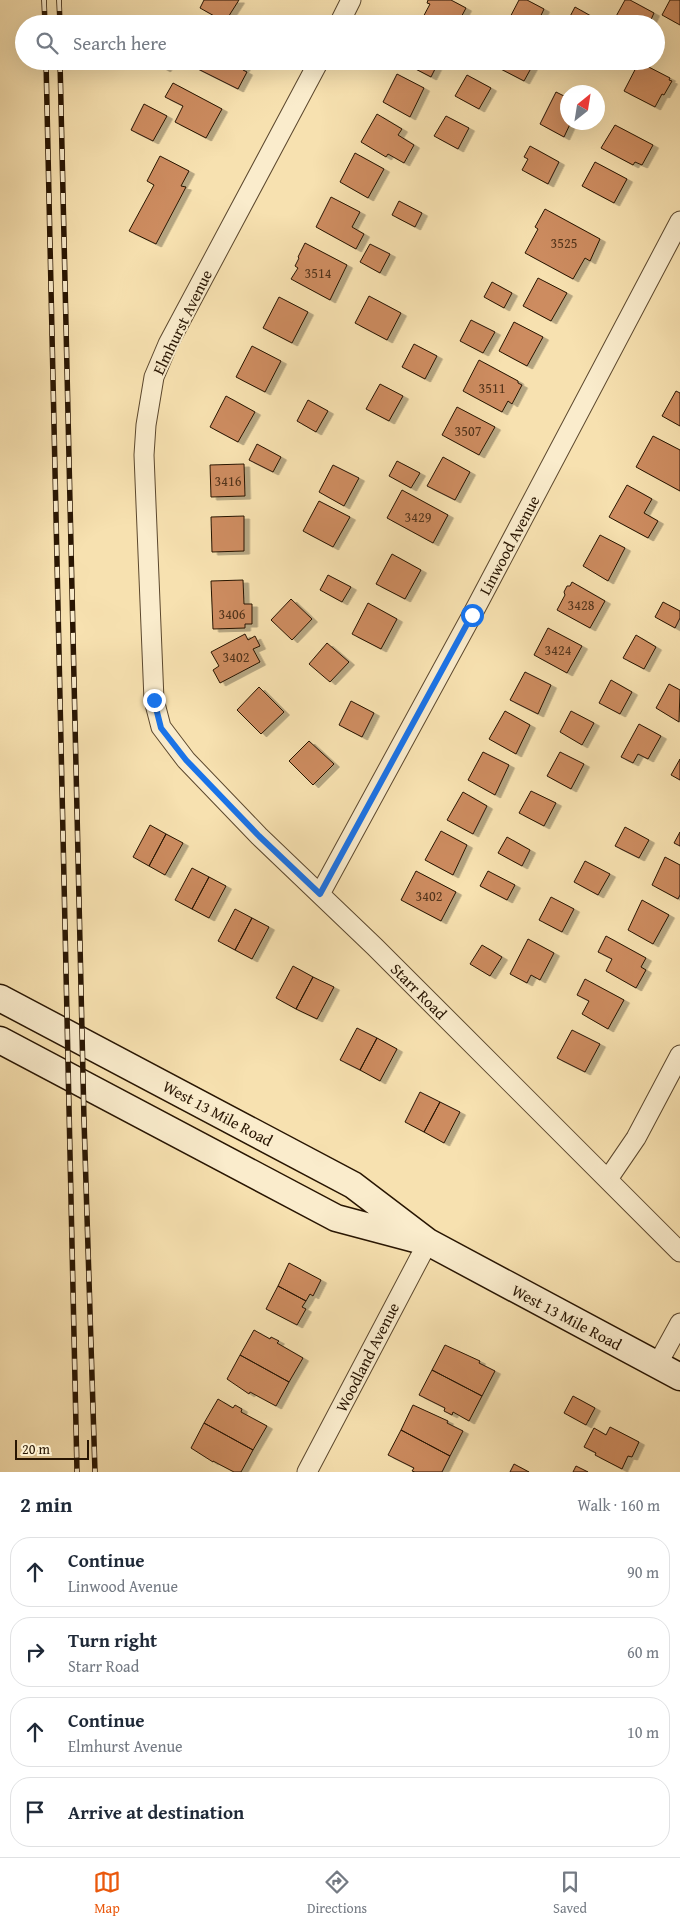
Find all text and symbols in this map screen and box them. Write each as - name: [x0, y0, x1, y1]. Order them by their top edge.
- search box: [15, 15, 665, 70]
- icon: search: [33, 29, 61, 57]
- text: Search here: [73, 29, 167, 57]
- north arrow: [560, 85, 605, 130]
- house number: 3525: [551, 233, 577, 253]
- house number: 3514: [305, 263, 332, 283]
- street label: Elmhurst Avenue: [146, 265, 218, 379]
- house number: 3511: [479, 378, 505, 398]
- house number: 3507: [455, 421, 482, 441]
- house number: 3416: [215, 471, 242, 491]
- street label: Linwood Avenue: [473, 491, 545, 599]
- house number: 3429: [405, 507, 432, 527]
- house number: 3428: [568, 595, 595, 615]
- house number: 3406: [219, 604, 246, 624]
- route start: [461, 604, 484, 627]
- house number: 3424: [545, 640, 572, 660]
- house number: 3402: [223, 647, 249, 667]
- route end: [143, 689, 166, 712]
- house number: 3402: [416, 886, 442, 906]
- street label: Starr Road: [385, 957, 453, 1025]
- street label: West 13 Mile Road: [159, 1074, 278, 1152]
- street label: West 13 Mile Road: [508, 1278, 627, 1356]
- street label: Woodland Avenue: [329, 1298, 405, 1416]
- scale bar: [15, 1437, 89, 1460]
- text: 20 m: [22, 1439, 50, 1459]
- text: 2 min: [20, 1489, 72, 1520]
- text: Walk · 160 m: [577, 1493, 660, 1517]
- text: Continue: [68, 1546, 145, 1574]
- icon: ahead: [21, 1558, 49, 1586]
- text: 90 m: [627, 1560, 659, 1584]
- text: Linwood Avenue: [68, 1574, 178, 1598]
- text: Turn right: [68, 1626, 157, 1654]
- icon: right: [21, 1638, 49, 1666]
- text: 60 m: [627, 1640, 659, 1664]
- text: Starr Road: [68, 1654, 139, 1678]
- text: Continue: [68, 1706, 145, 1734]
- icon: ahead: [21, 1718, 49, 1746]
- text: 10 m: [627, 1720, 659, 1744]
- text: Elmhurst Avenue: [68, 1734, 183, 1758]
- icon: arrive: [21, 1798, 49, 1826]
- text: Arrive at destination: [68, 1798, 244, 1826]
- tab: Map: [93, 1868, 121, 1918]
- tab: Directions: [307, 1868, 367, 1918]
- tab: Saved: [553, 1868, 587, 1918]

